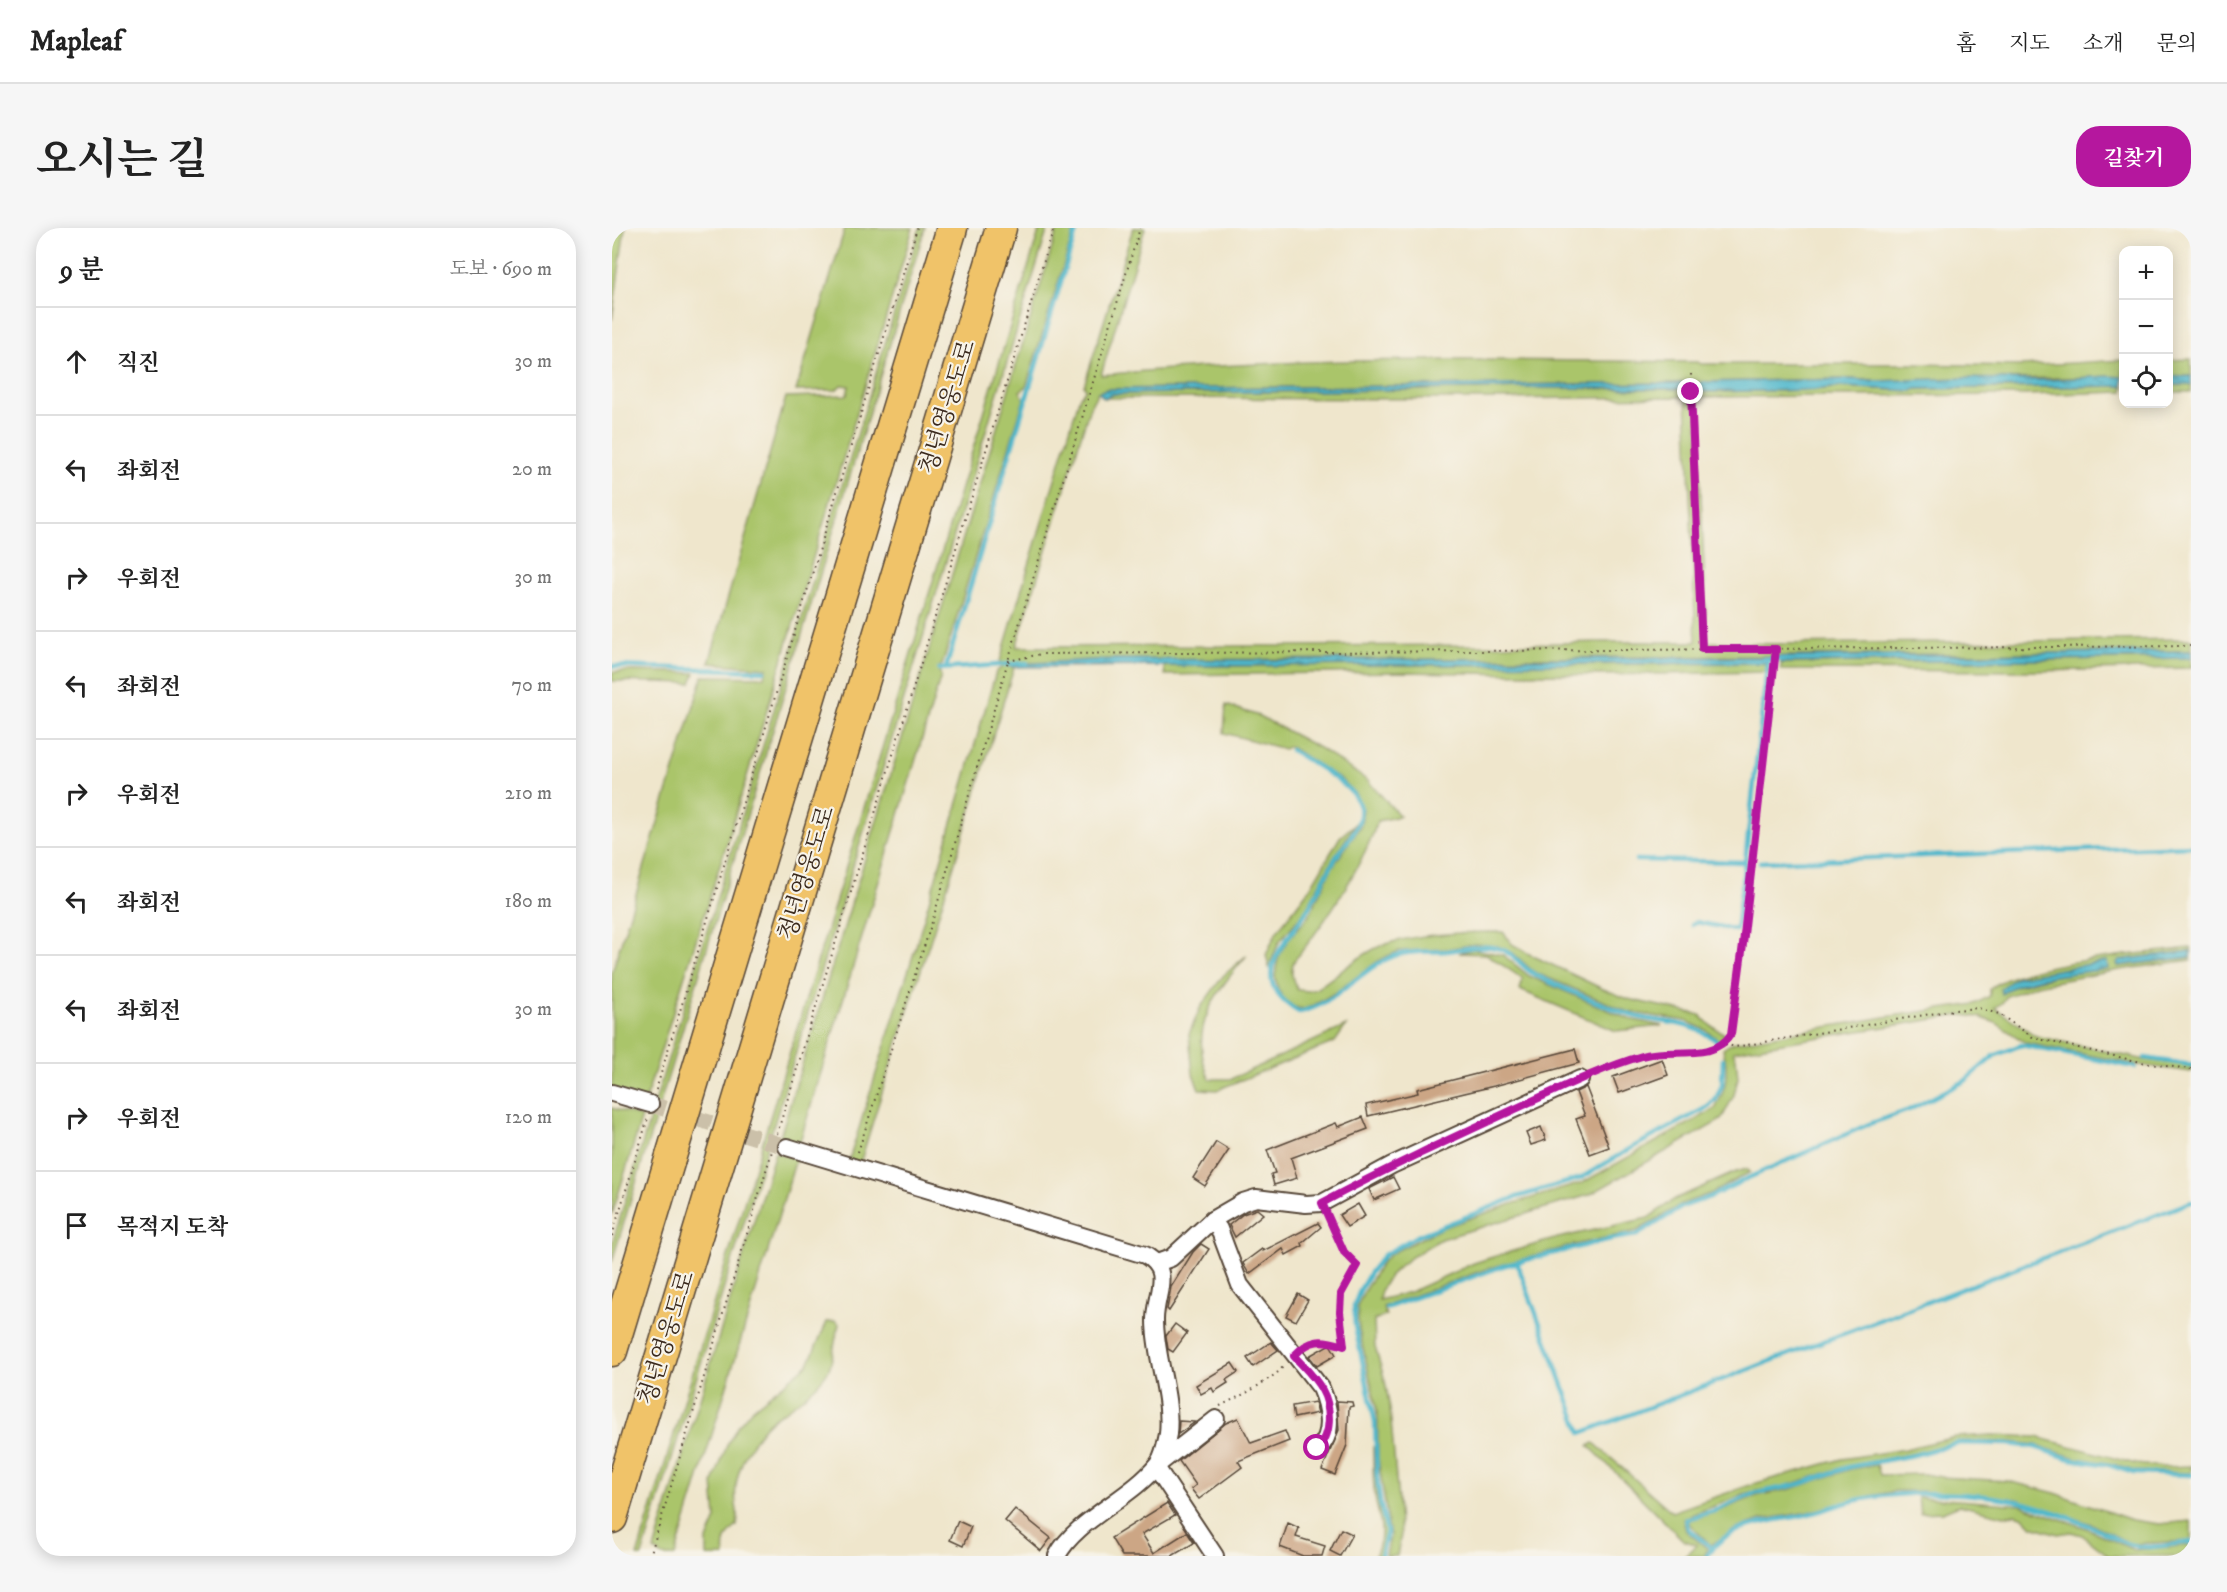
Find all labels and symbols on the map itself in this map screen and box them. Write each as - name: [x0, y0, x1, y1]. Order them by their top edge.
- street label: 청년영웅도로: [913, 336, 983, 478]
- route end: [1677, 378, 1703, 404]
- street label: 청년영웅도로: [772, 802, 842, 944]
- street label: 청년영웅도로: [632, 1267, 702, 1409]
- route start: [1303, 1434, 1329, 1460]

